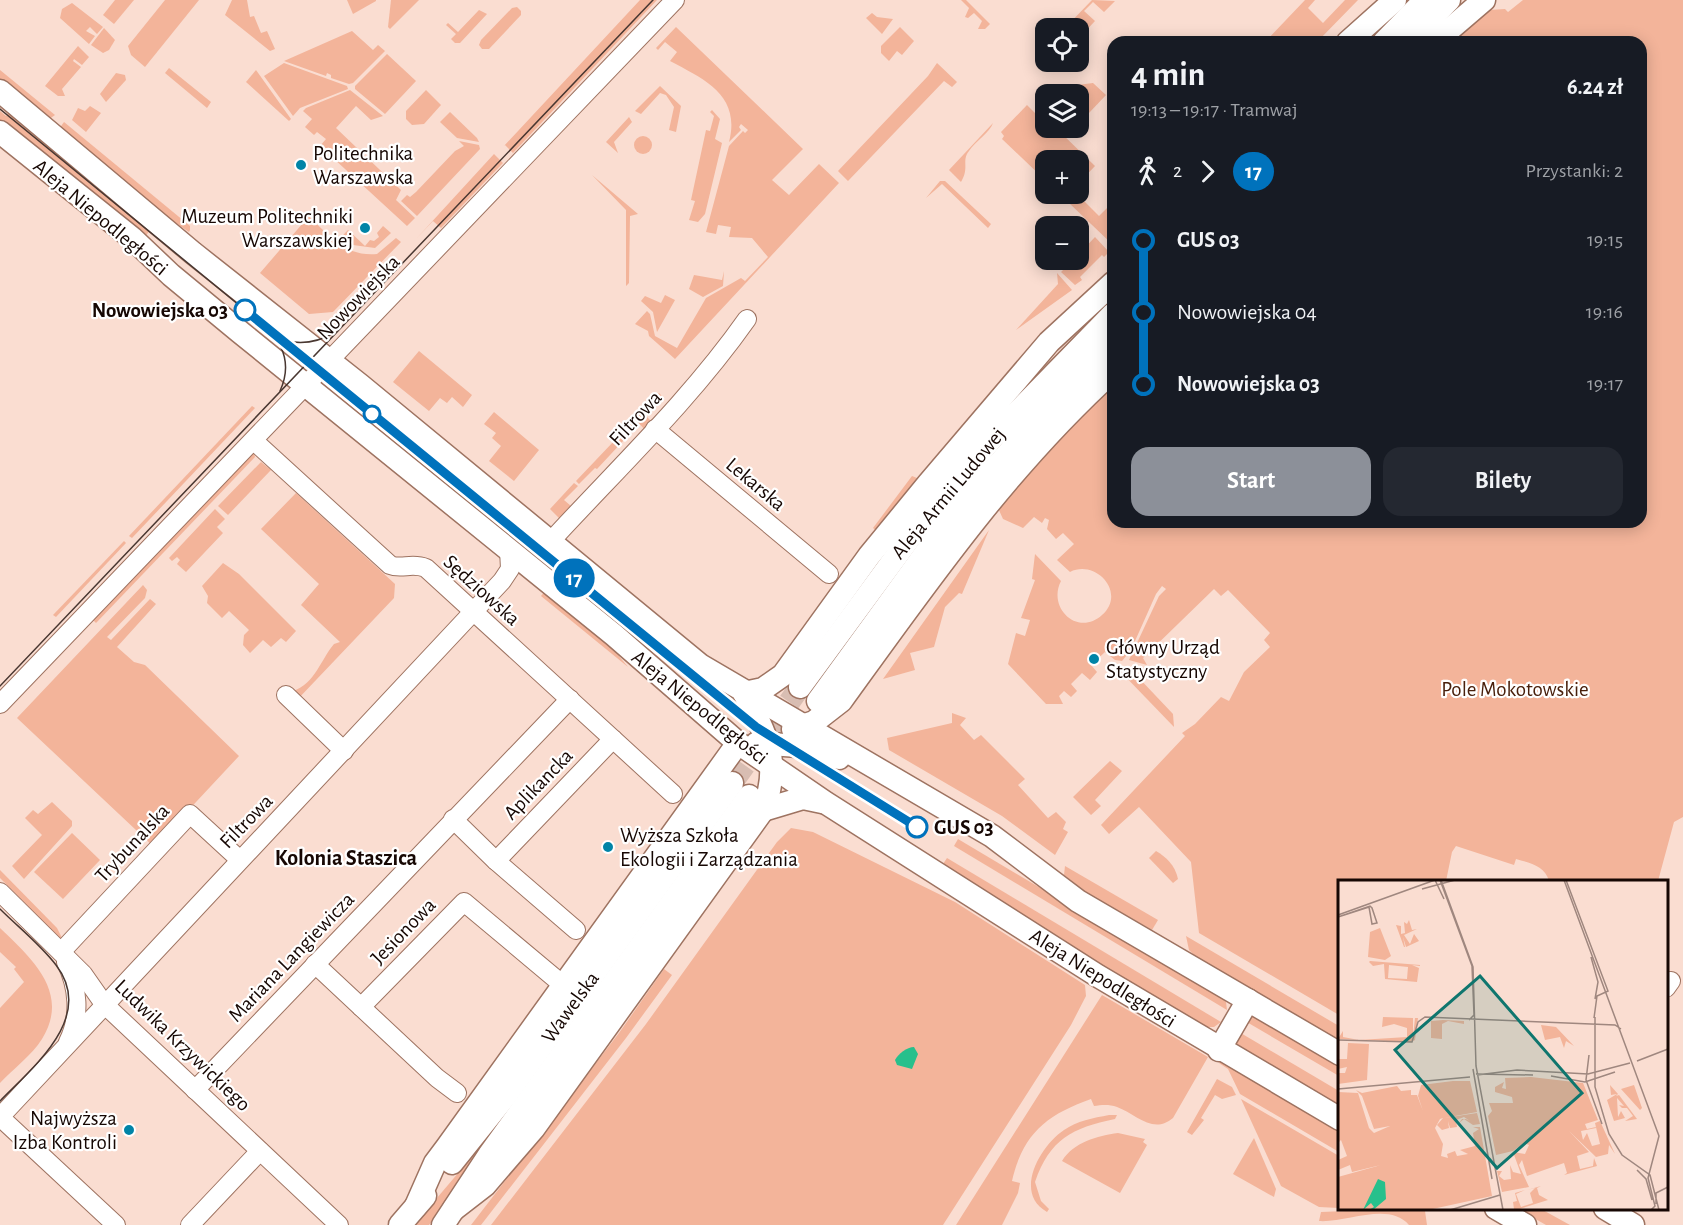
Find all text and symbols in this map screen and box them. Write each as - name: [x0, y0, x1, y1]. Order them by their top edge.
- map controls: [1035, 18, 1089, 270]
- button: locate: [1035, 18, 1089, 72]
- text: 4 min: [1131, 59, 1205, 92]
- text: 6.24 zł: [1567, 76, 1623, 98]
- button: layers: [1035, 84, 1089, 138]
- text: 19:13 – 19:17 · Tramwaj: [1131, 100, 1298, 120]
- place label: Politechnika Warszawska: [313, 143, 414, 188]
- button: +: [1035, 150, 1089, 204]
- street label: Aleja Niepodległości: [29, 155, 172, 280]
- icon: walk: [1131, 155, 1164, 188]
- icon: forward: [1191, 155, 1224, 188]
- marker: Politechnika Warszawska: [294, 158, 308, 172]
- text: 2: [1173, 161, 1182, 181]
- text: 17: [1245, 161, 1262, 182]
- text: Przystanki: 2: [1526, 161, 1623, 181]
- place label: Muzeum Politechniki Warszawskiej: [181, 206, 353, 251]
- button: −: [1035, 216, 1089, 270]
- marker: Muzeum Politechniki Warszawskiej: [358, 221, 372, 235]
- text: GUS 03: [1177, 229, 1239, 251]
- text: 19:15: [1587, 230, 1623, 250]
- street label: Nowowiejska: [313, 251, 404, 344]
- marker: Nowowiejska 03: [234, 299, 256, 321]
- place label: Nowowiejska 03: [92, 300, 228, 321]
- text: Nowowiejska 04: [1177, 301, 1317, 323]
- text: 19:16: [1586, 302, 1623, 322]
- text: Nowowiejska 03: [1177, 373, 1320, 395]
- text: 19:17: [1587, 374, 1623, 394]
- street label: Filtrowa: [605, 387, 666, 450]
- unlabelled marker: [363, 405, 381, 423]
- street label: Aleja Armii Ludowej: [888, 424, 1009, 563]
- button: Start: [1131, 447, 1371, 516]
- button: Bilety: [1383, 447, 1623, 516]
- street label: Lekarska: [722, 454, 790, 515]
- street label: Sędziowska: [439, 551, 524, 630]
- line badge: 17: [547, 558, 601, 598]
- text: 17: [566, 568, 582, 589]
- place label: Główny Urząd Statystyczny: [1106, 637, 1220, 682]
- street label: Aleja Niepodległości: [628, 646, 772, 769]
- marker: Główny Urząd Statystyczny: [1087, 652, 1101, 666]
- park label: Pole Mokotowskie: [1441, 679, 1589, 700]
- street label: Aplikancka: [500, 745, 577, 824]
- street label: Filtrowa: [216, 790, 277, 853]
- street label: Trybunalska: [91, 800, 174, 887]
- marker: GUS 03: [906, 816, 928, 838]
- place label: GUS 03: [934, 817, 994, 838]
- place label: Wyższa Szkoła Ekologii i Zarządzania: [620, 825, 798, 870]
- marker: Wyższa Szkoła Ekologii i Zarządzania: [601, 840, 615, 854]
- district label: Kolonia Staszica: [275, 847, 418, 869]
- inset map: [1338, 880, 1668, 1210]
- street label: Mariana Langiewicza: [224, 888, 358, 1026]
- street label: Jesionowa: [367, 894, 440, 969]
- street label: Aleja Niepodległości: [1026, 925, 1180, 1032]
- street label: Wawelska: [538, 968, 603, 1047]
- street label: Ludwika Krzywickiego: [111, 975, 255, 1115]
- place label: Najwyższa Izba Kontroli: [13, 1108, 117, 1153]
- marker: Najwyższa Izba Kontroli: [122, 1123, 136, 1137]

